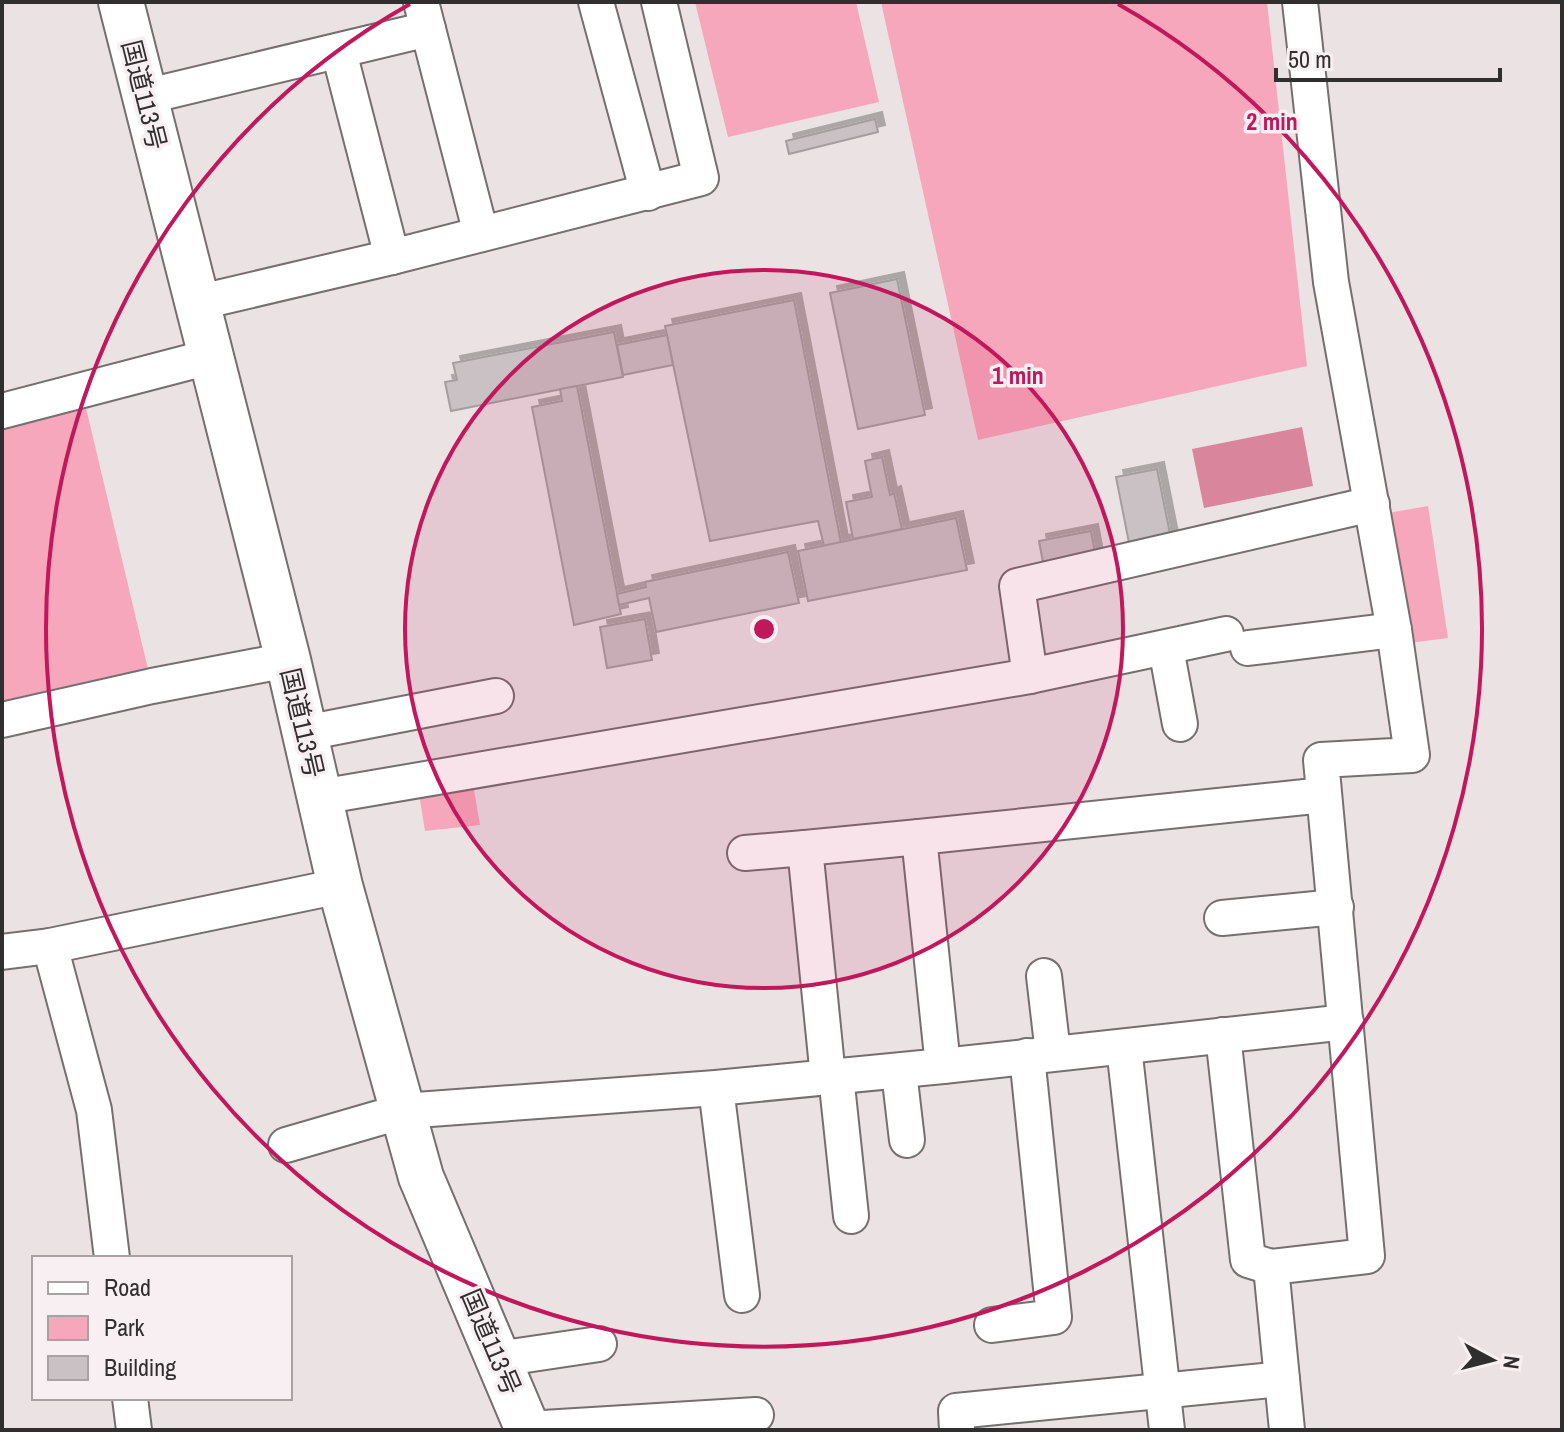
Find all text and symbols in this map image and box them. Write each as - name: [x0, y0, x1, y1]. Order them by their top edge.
- scale bar: [1276, 32, 1500, 82]
- street label: 国道113号: [114, 36, 175, 153]
- text: 50 m: [1288, 43, 1332, 75]
- text: 2 min: [1246, 105, 1298, 137]
- text: 1 min: [992, 359, 1044, 391]
- centre of rings: [750, 615, 778, 643]
- street label: 国道113号: [273, 664, 332, 781]
- legend: [32, 1256, 292, 1400]
- text: Road: [104, 1271, 151, 1303]
- street label: 国道113号: [453, 1283, 529, 1400]
- text: Park: [104, 1311, 145, 1343]
- north arrow: [1452, 1320, 1532, 1400]
- text: Building: [104, 1351, 176, 1383]
- text: N: [1496, 1354, 1528, 1371]

